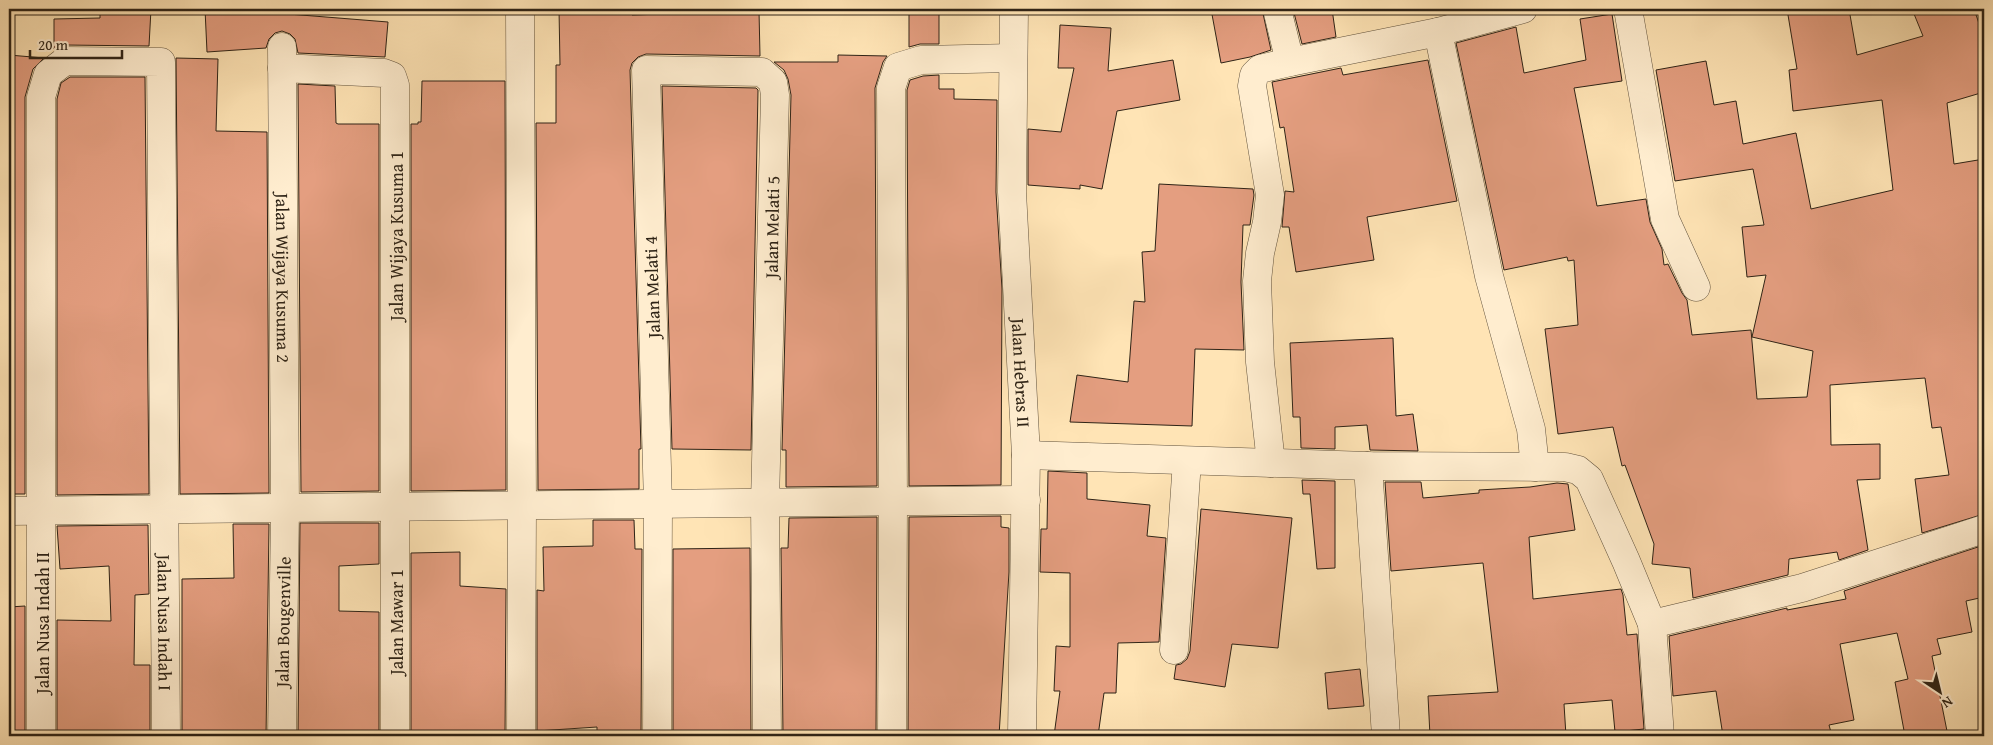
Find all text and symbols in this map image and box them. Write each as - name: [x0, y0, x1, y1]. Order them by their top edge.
- scale bar: [30, 28, 122, 60]
- text: 20 m: [38, 34, 69, 55]
- street label: Jalan Wijaya Kusuma 1: [383, 151, 410, 323]
- street label: Jalan Melati 5: [758, 175, 786, 281]
- street label: Jalan Wijaya Kusuma 2: [269, 191, 298, 363]
- street label: Jalan Melati 4: [637, 235, 667, 341]
- street label: Jalan Hebras II: [1005, 315, 1038, 428]
- street label: Jalan Nusa Indah II: [29, 552, 56, 696]
- street label: Jalan Nusa Indah I: [151, 552, 179, 691]
- street label: Jalan Bougenville: [268, 556, 298, 690]
- street label: Jalan Mawar 1: [383, 569, 410, 677]
- north arrow: [1916, 668, 1966, 718]
- text: N: [1937, 692, 1957, 714]

